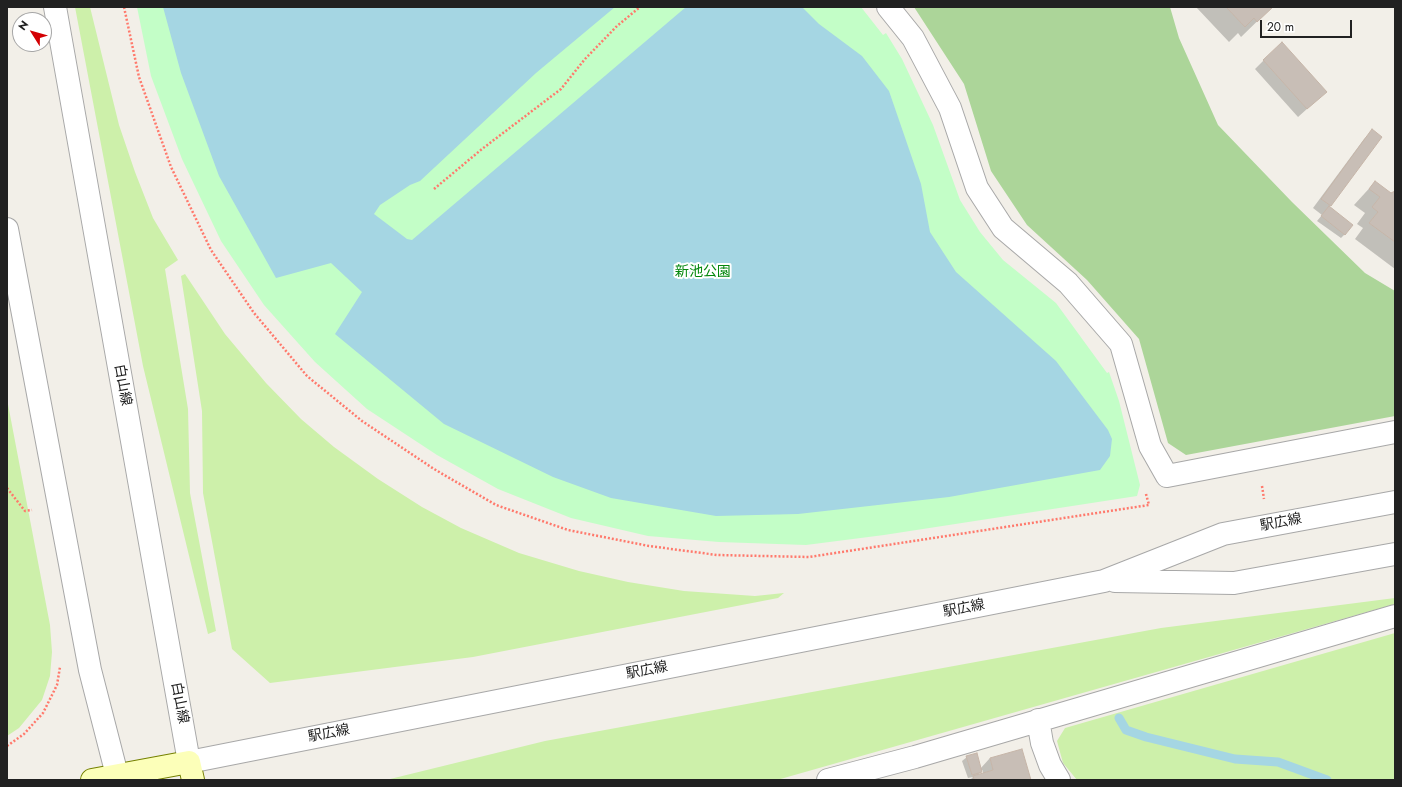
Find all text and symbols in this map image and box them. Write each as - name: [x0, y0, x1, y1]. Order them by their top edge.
- north arrow: [12, 12, 52, 52]
- scale bar: [1262, 12, 1354, 38]
- text: N: [14, 17, 32, 34]
- text: 20 m: [1267, 18, 1294, 36]
- park label: 新池公園: [675, 265, 731, 281]
- street label: 白山線: [110, 363, 134, 407]
- street label: 駅広線: [1259, 511, 1303, 535]
- street label: 駅広線: [942, 597, 986, 621]
- street label: 駅広線: [625, 659, 669, 683]
- street label: 白山線: [167, 681, 191, 725]
- street label: 駅広線: [307, 722, 351, 746]

